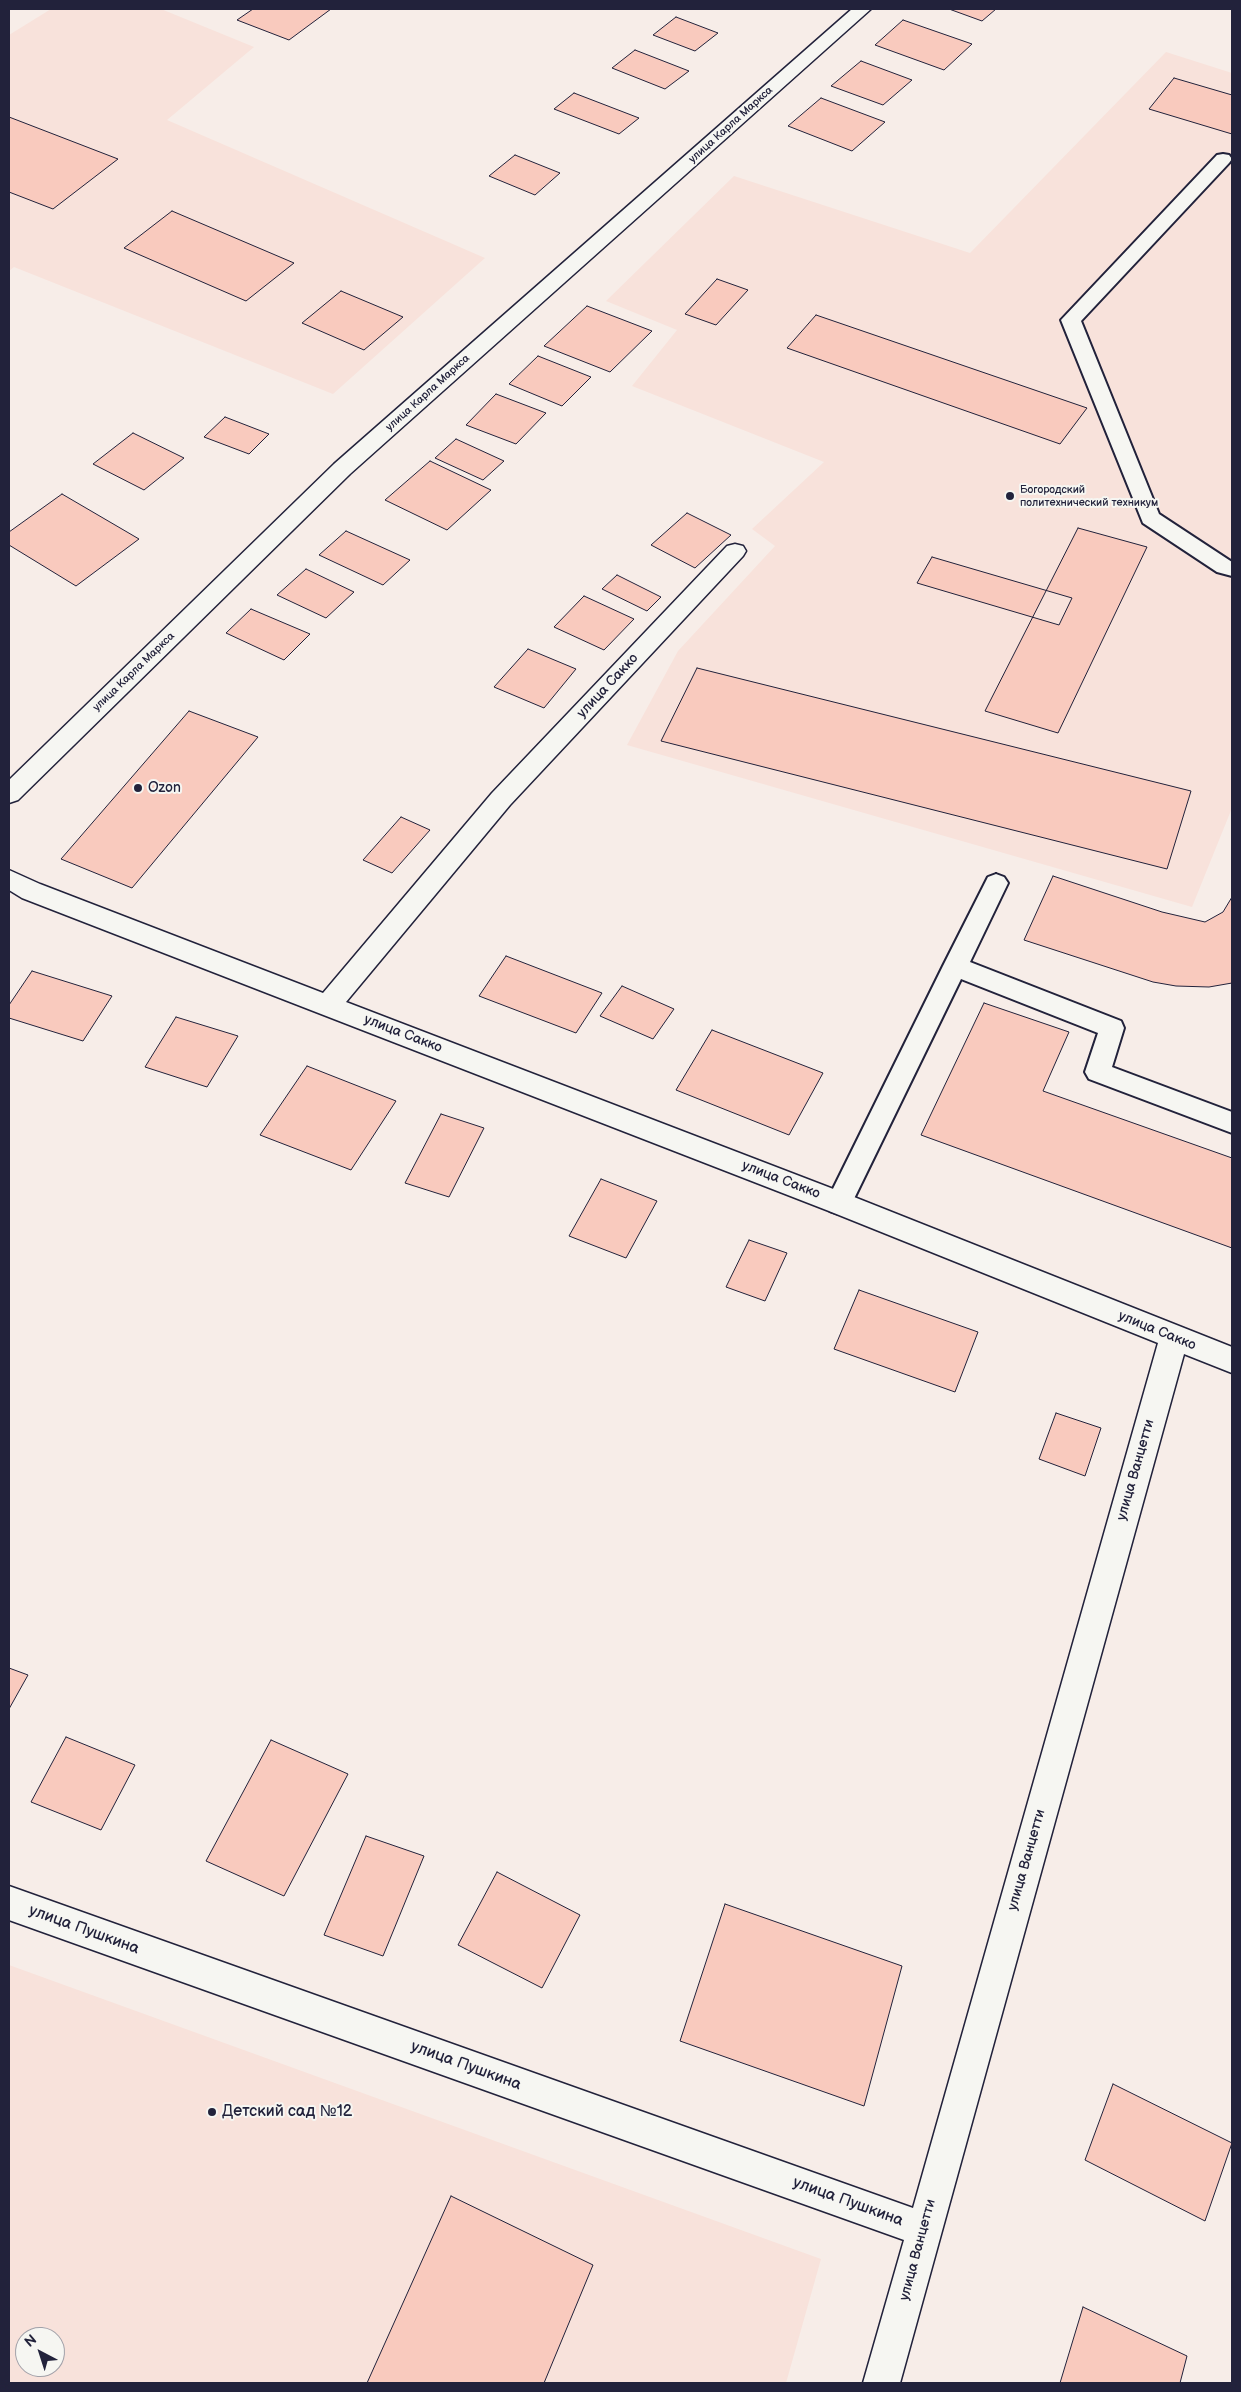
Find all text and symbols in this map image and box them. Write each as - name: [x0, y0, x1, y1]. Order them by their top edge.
- street label: улица Карла Маркса: [686, 84, 776, 166]
- street label: улица Карла Маркса: [383, 352, 473, 434]
- place label: Богородский политехнический техникум: [1020, 483, 1158, 509]
- marker: Богородский политехнический техникум: [1004, 490, 1016, 502]
- street label: улица Карла Маркса: [90, 630, 178, 714]
- street label: улица Сакко: [574, 650, 642, 722]
- place label: Ozon: [148, 780, 181, 796]
- marker: Ozon: [132, 782, 144, 794]
- street label: улица Сакко: [362, 1011, 444, 1057]
- street label: улица Сакко: [740, 1157, 822, 1203]
- street label: улица Сакко: [1116, 1308, 1198, 1354]
- street label: улица Ванцетти: [1114, 1417, 1158, 1523]
- street label: улица Ванцетти: [1005, 1807, 1049, 1913]
- street label: улица Пушкина: [26, 1901, 142, 1959]
- street label: улица Пушкина: [408, 2037, 524, 2095]
- place label: Детский сад №12: [222, 2102, 352, 2122]
- marker: Детский сад №12: [206, 2106, 218, 2118]
- street label: улица Пушкина: [790, 2173, 906, 2231]
- street label: улица Ванцетти: [896, 2197, 940, 2303]
- north arrow: [15, 2327, 65, 2377]
- text: N: [21, 2331, 40, 2351]

